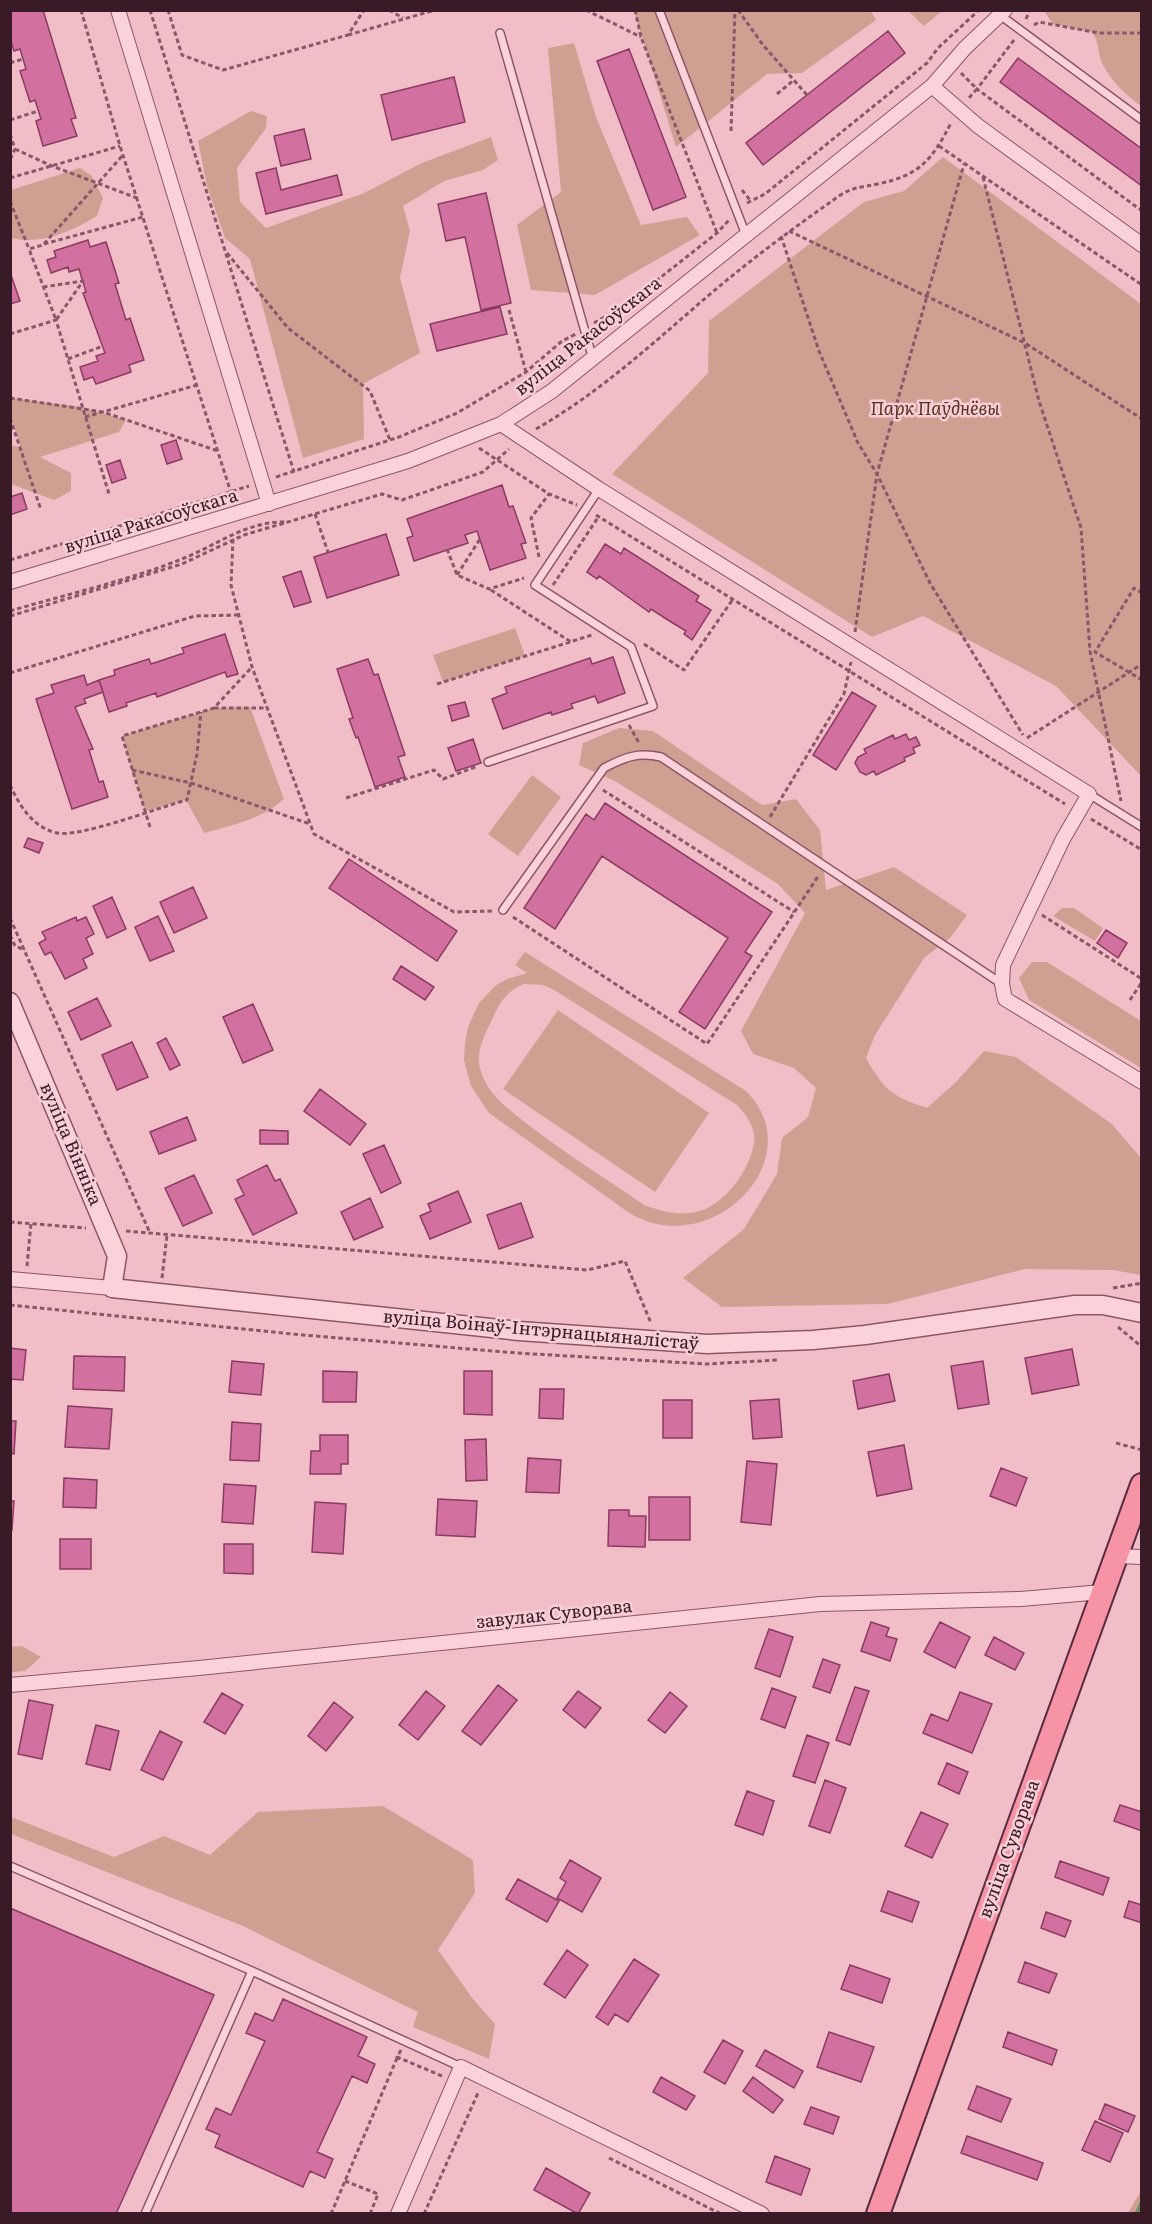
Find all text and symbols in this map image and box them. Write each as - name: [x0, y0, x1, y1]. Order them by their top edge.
- street label: вуліца Ракасоўскага: [508, 269, 667, 401]
- park label: Парк Паўднёвы: [870, 394, 1000, 421]
- street label: вуліца Ракасоўскага: [60, 480, 241, 559]
- street label: вуліца Вінніка: [34, 1078, 111, 1209]
- street label: вуліца Воінаў-Інтэрнацыяналістаў: [382, 1301, 701, 1356]
- street label: завулак Суворава: [474, 1591, 634, 1634]
- street label: вуліца Суворава: [970, 1775, 1045, 1922]

